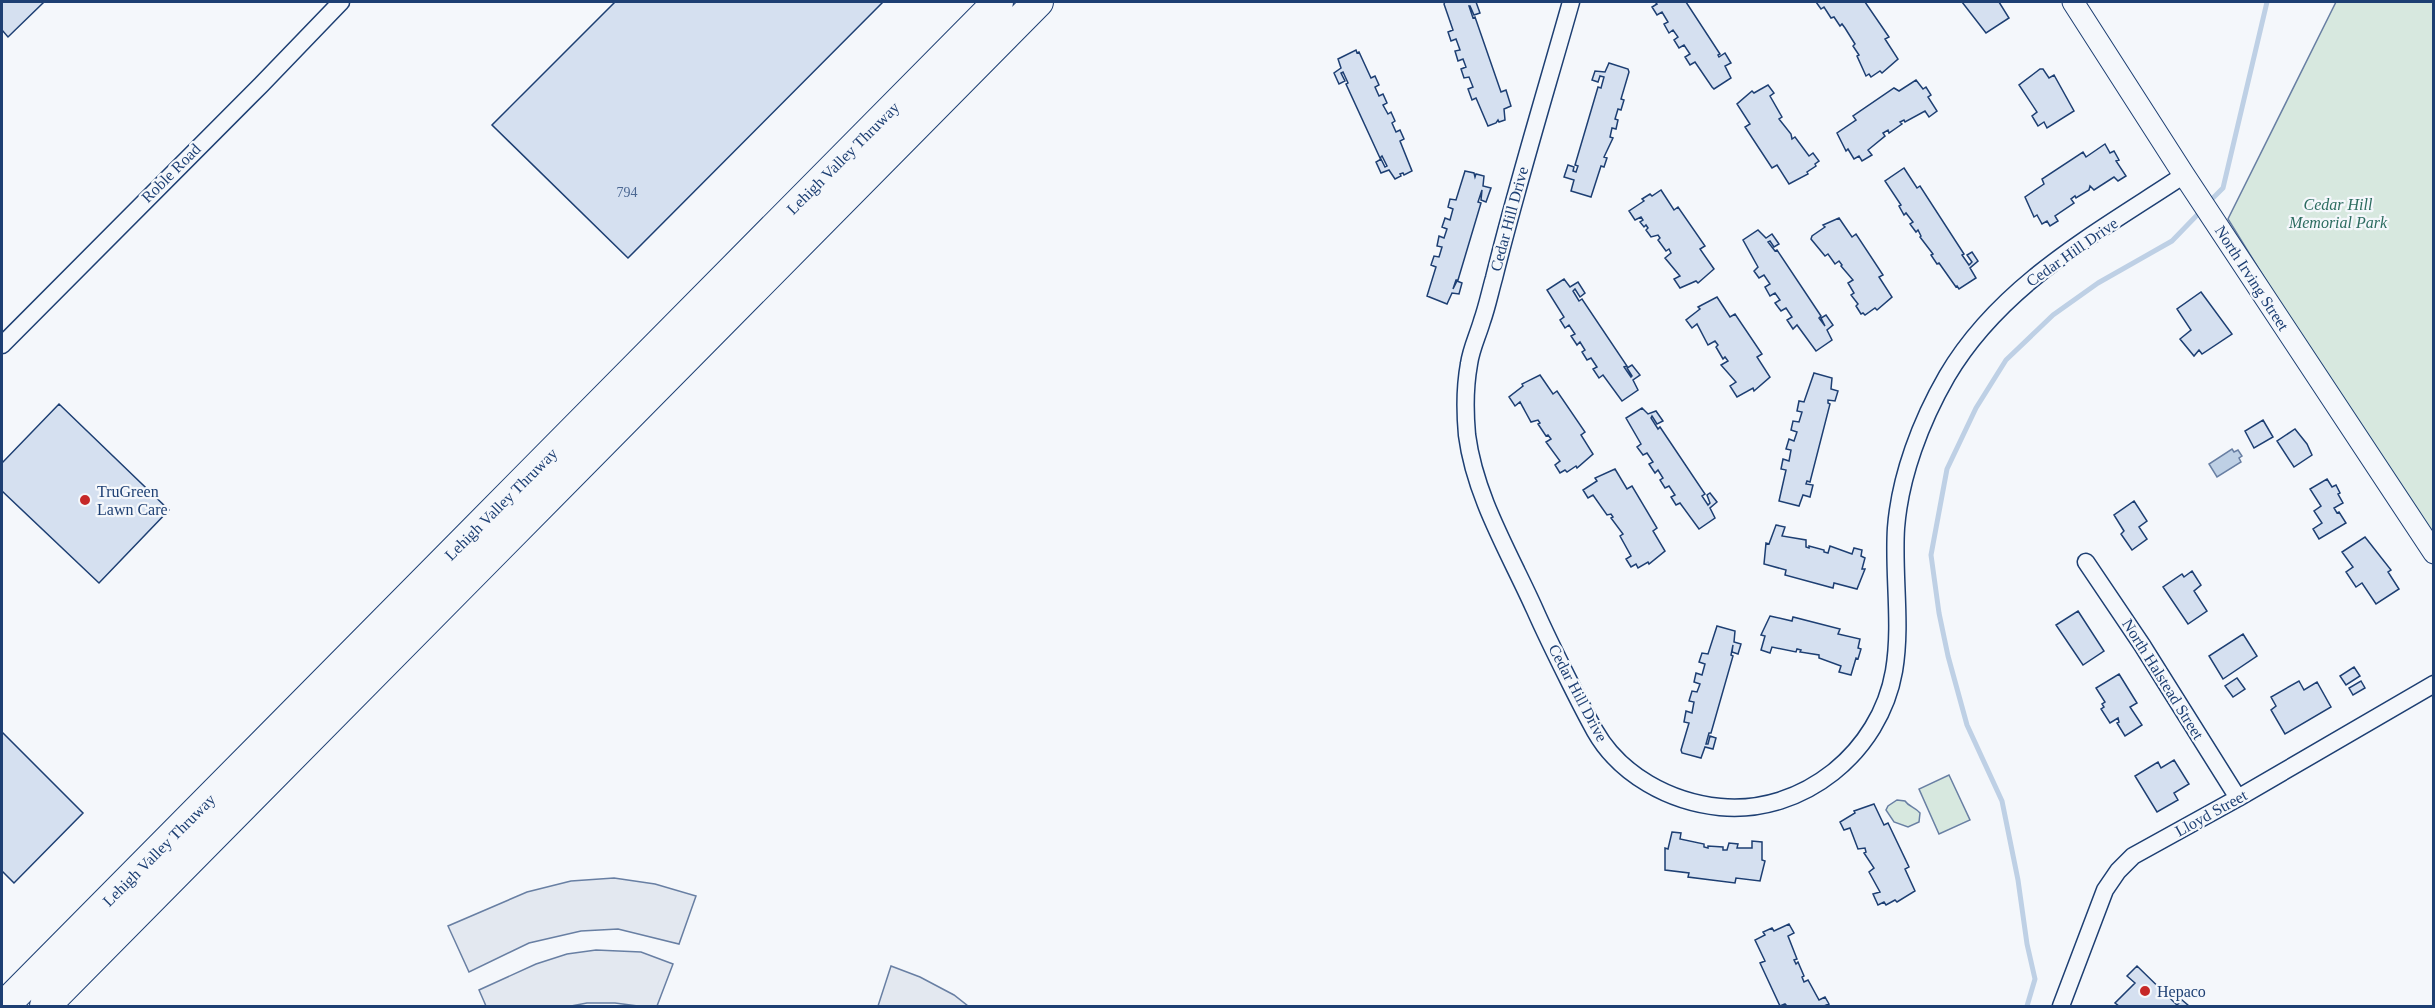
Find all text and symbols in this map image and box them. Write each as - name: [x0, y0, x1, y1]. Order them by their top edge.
- street label: Lehigh Valley Thruway: [783, 98, 903, 218]
- street label: Roble Road: [138, 140, 204, 206]
- street label: Cedar Hill Drive: [1487, 165, 1531, 273]
- house number: 794: [617, 185, 638, 200]
- park label: Cedar Hill Memorial Park: [2288, 196, 2388, 231]
- street label: Cedar Hill Drive: [2023, 214, 2121, 290]
- street label: North Irving Street: [2211, 222, 2293, 335]
- street label: Lehigh Valley Thruway: [441, 444, 561, 564]
- place label: TruGreen Lawn Care: [97, 483, 168, 518]
- marker: TruGreen Lawn Care: [78, 493, 92, 507]
- street label: North Halstead Street: [2119, 616, 2207, 743]
- street label: Cedar Hill Drive: [1545, 642, 1611, 744]
- street label: Lloyd Street: [2172, 786, 2251, 841]
- street label: Lehigh Valley Thruway: [99, 790, 219, 910]
- place label: Hepaco: [2157, 983, 2206, 1001]
- marker: Hepaco: [2138, 984, 2152, 998]

